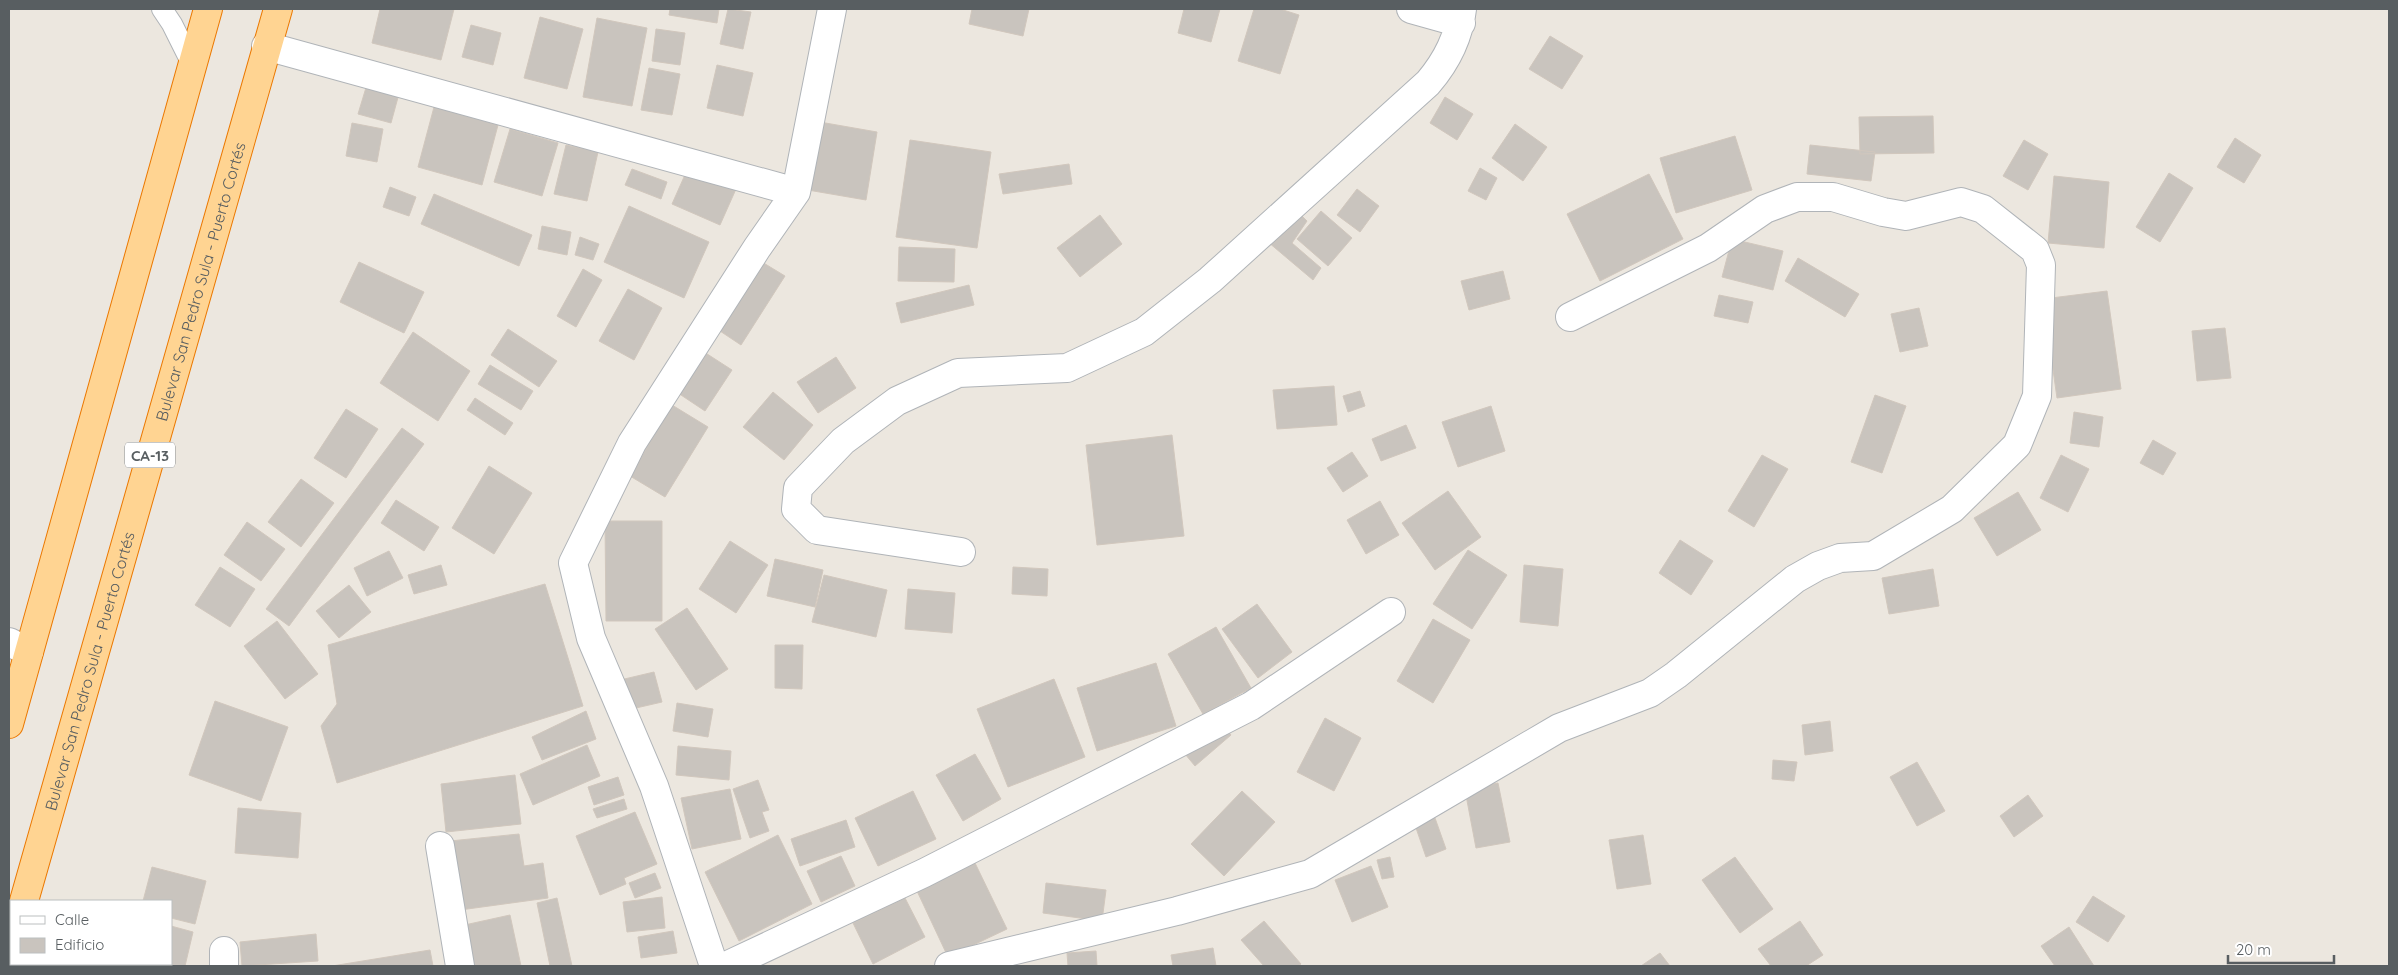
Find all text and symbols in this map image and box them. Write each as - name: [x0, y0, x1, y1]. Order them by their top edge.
- street label: Bulevar San Pedro Sula - Puerto Cortés: [151, 140, 250, 423]
- road number: CA-13: [125, 442, 175, 468]
- street label: Bulevar San Pedro Sula - Puerto Cortés: [40, 529, 139, 813]
- legend: [10, 900, 172, 965]
- text: Calle: [55, 910, 89, 929]
- scale bar: [2228, 932, 2334, 964]
- text: Edificio: [55, 935, 104, 954]
- text: 20 m: [2236, 940, 2271, 959]

